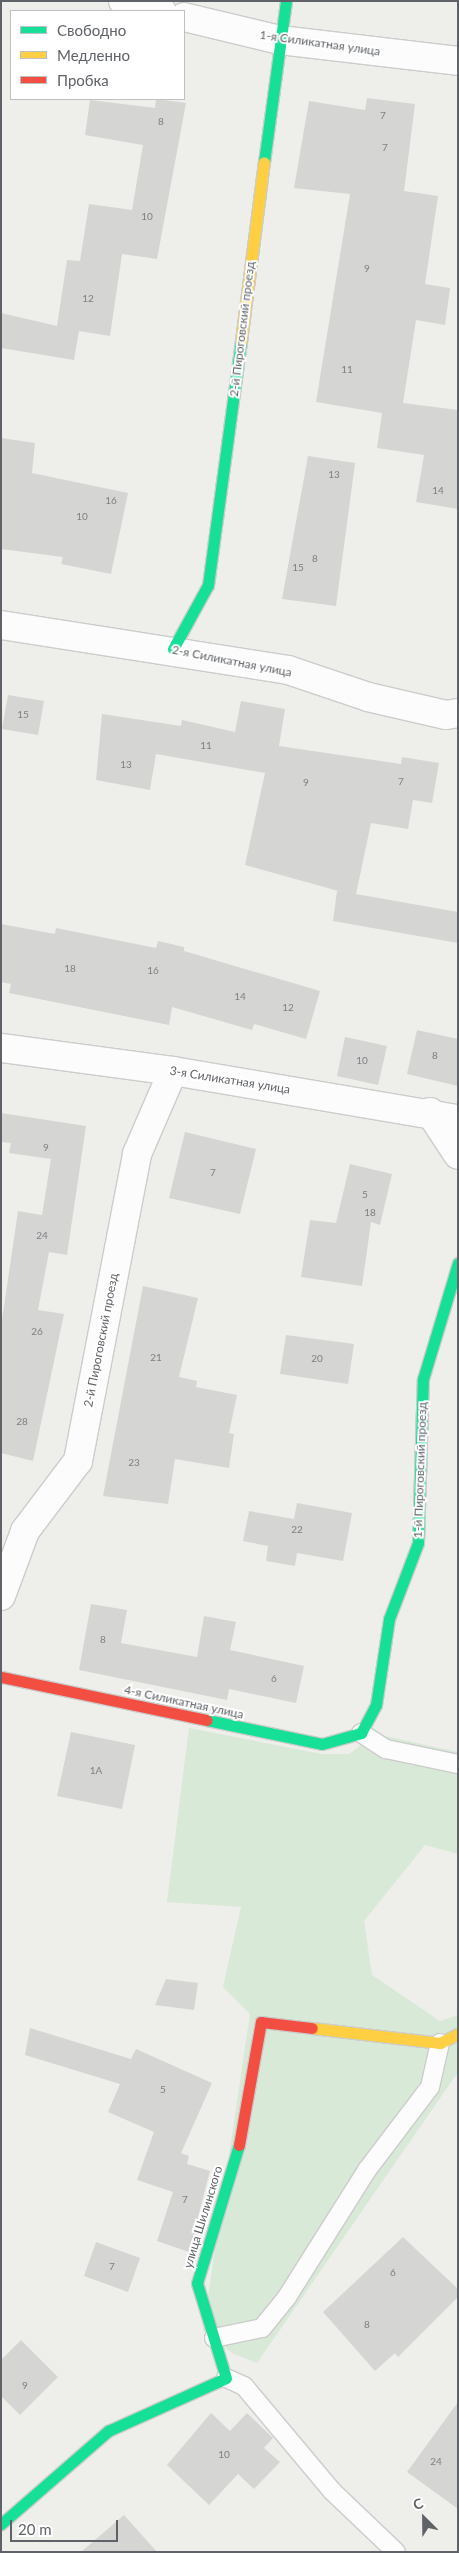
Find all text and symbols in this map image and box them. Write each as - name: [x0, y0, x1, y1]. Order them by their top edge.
- legend: [10, 10, 185, 100]
- text: Свободно: [57, 21, 126, 39]
- street label: 1-я Силикатная улица: [259, 27, 381, 59]
- text: Медленно: [57, 46, 130, 64]
- text: Пробка: [57, 71, 109, 89]
- house number: 7: [380, 110, 386, 122]
- house number: 8: [158, 116, 164, 128]
- house number: 7: [382, 142, 388, 154]
- house number: 10: [141, 211, 153, 223]
- street label: 2-й Пироговский проезд: [227, 261, 257, 397]
- house number: 9: [364, 263, 370, 275]
- house number: 12: [82, 293, 94, 305]
- house number: 11: [341, 364, 353, 376]
- house number: 13: [328, 469, 340, 481]
- house number: 14: [432, 485, 444, 497]
- house number: 16: [105, 495, 117, 507]
- house number: 10: [76, 511, 88, 523]
- house number: 8: [312, 553, 318, 565]
- house number: 15: [292, 562, 304, 574]
- street label: 2-я Силикатная улица: [171, 642, 293, 680]
- house number: 15: [17, 709, 29, 721]
- house number: 11: [200, 740, 212, 752]
- house number: 13: [120, 759, 132, 771]
- house number: 7: [398, 776, 404, 788]
- house number: 9: [303, 777, 309, 789]
- house number: 18: [64, 963, 76, 975]
- house number: 16: [147, 965, 159, 977]
- house number: 14: [234, 991, 246, 1003]
- house number: 12: [282, 1002, 294, 1014]
- house number: 8: [432, 1050, 438, 1062]
- house number: 10: [356, 1055, 368, 1067]
- street label: 3-я Силикатная улица: [169, 1063, 291, 1097]
- house number: 9: [43, 1142, 49, 1154]
- house number: 7: [210, 1167, 216, 1179]
- house number: 5: [362, 1189, 368, 1201]
- house number: 18: [364, 1207, 376, 1219]
- house number: 24: [36, 1230, 48, 1242]
- street label: 2-й Пироговский проезд: [81, 1272, 121, 1408]
- house number: 26: [31, 1326, 43, 1338]
- house number: 21: [150, 1352, 162, 1364]
- house number: 20: [311, 1353, 323, 1365]
- street label: 1-й Пироговский проезд: [410, 1402, 430, 1538]
- house number: 28: [16, 1416, 28, 1428]
- house number: 23: [128, 1457, 140, 1469]
- house number: 22: [291, 1524, 303, 1536]
- house number: 8: [100, 1634, 106, 1646]
- house number: 6: [271, 1673, 277, 1685]
- street label: 4-я Силикатная улица: [123, 1682, 245, 1722]
- house number: 1А: [90, 1765, 102, 1777]
- house number: 5: [160, 2084, 166, 2096]
- street label: улица Шилинского: [181, 2164, 225, 2270]
- house number: 7: [182, 2194, 188, 2206]
- house number: 7: [109, 2261, 115, 2273]
- house number: 6: [390, 2267, 396, 2279]
- house number: 8: [364, 2319, 370, 2331]
- house number: 9: [22, 2380, 28, 2392]
- house number: 10: [218, 2449, 230, 2461]
- house number: 24: [430, 2456, 442, 2468]
- north arrow: [399, 2493, 449, 2543]
- text: С: [410, 2494, 426, 2513]
- scale bar: [12, 2510, 120, 2542]
- text: 20 m: [18, 2520, 52, 2538]

